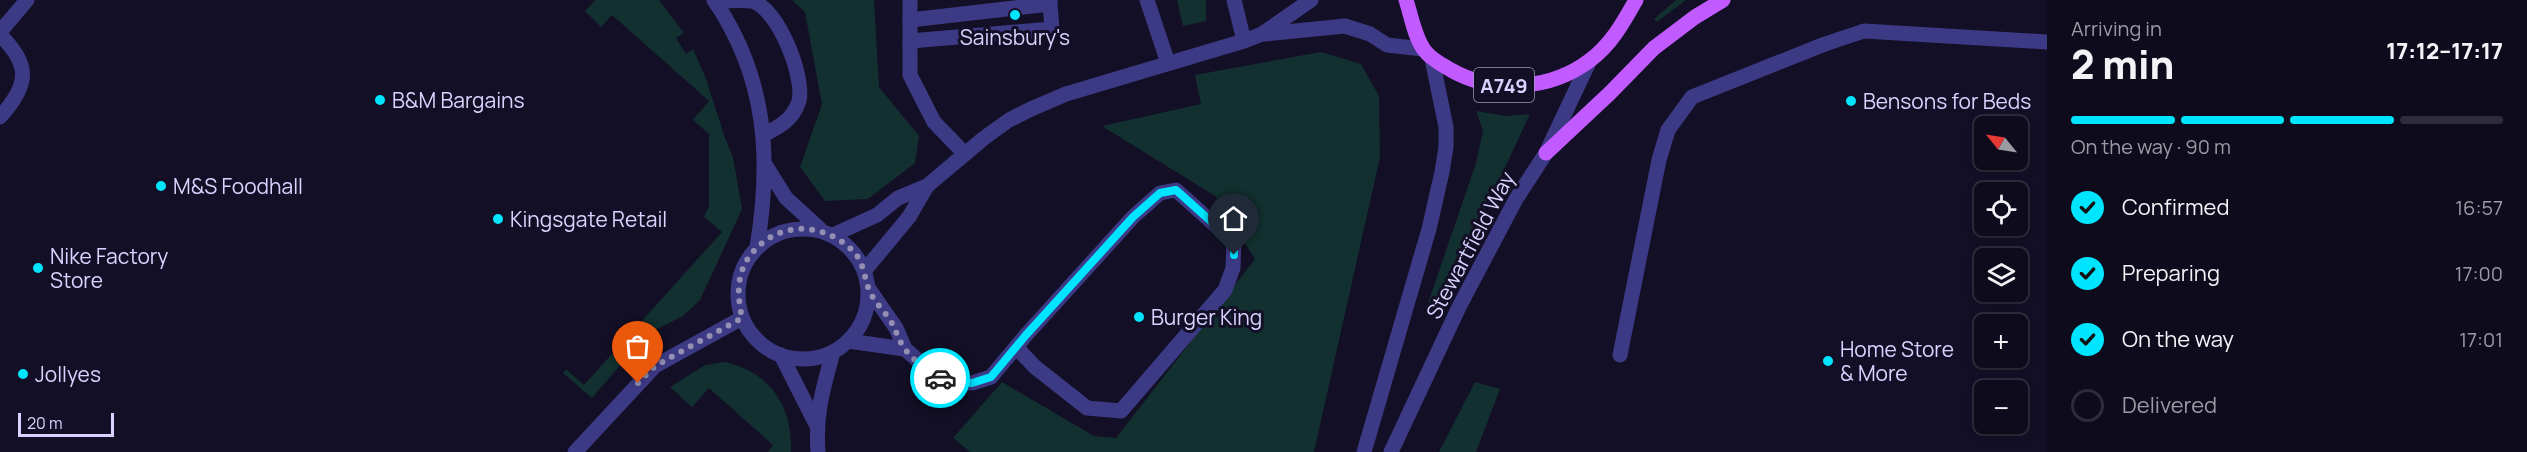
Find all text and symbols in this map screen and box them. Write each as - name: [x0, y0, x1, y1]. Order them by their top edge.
- marker: Sainsbury's: [1008, 8, 1022, 22]
- text: Arriving in: [2071, 15, 2162, 42]
- place label: Sainsbury's: [960, 23, 1070, 51]
- text: 17:12–17:17: [2386, 36, 2503, 66]
- text: 2 min: [2071, 37, 2174, 91]
- road number: A749: [1474, 68, 1534, 102]
- place label: B&M Bargains: [392, 86, 525, 114]
- place label: Bensons for Beds: [1863, 87, 2031, 115]
- marker: B&M Bargains: [373, 93, 387, 107]
- marker: Bensons for Beds: [1844, 94, 1858, 108]
- north arrow: [1974, 116, 2028, 170]
- map controls: [1974, 116, 2028, 434]
- text: On the way · 90 m: [2071, 133, 2231, 160]
- street label: Stewartfield Way: [1419, 166, 1521, 324]
- place label: M&S Foodhall: [173, 172, 303, 200]
- marker: M&S Foodhall: [154, 179, 168, 193]
- button: locate: [1974, 182, 2028, 236]
- icon: check: [2071, 191, 2104, 224]
- text: Confirmed: [2122, 192, 2230, 222]
- pin: [1208, 193, 1259, 255]
- text: 16:57: [2455, 194, 2503, 221]
- icon: home: [1217, 202, 1250, 235]
- place label: Kingsgate Retail: [510, 205, 667, 233]
- marker: Kingsgate Retail: [491, 212, 505, 226]
- place label: Nike Factory Store: [50, 242, 168, 294]
- button: layers: [1974, 248, 2028, 302]
- icon: check: [2071, 257, 2104, 290]
- text: Preparing: [2122, 258, 2220, 288]
- text: 17:00: [2455, 260, 2503, 287]
- marker: Nike Factory Store: [31, 261, 45, 275]
- place label: Burger King: [1151, 303, 1262, 331]
- marker: Burger King: [1132, 310, 1146, 324]
- button: +: [1974, 314, 2028, 368]
- pin: [612, 321, 663, 383]
- icon: check: [2071, 323, 2104, 356]
- text: On the way: [2122, 324, 2234, 354]
- text: 17:01: [2459, 326, 2503, 353]
- icon: bag: [621, 330, 654, 363]
- place label: Home Store & More: [1840, 335, 1954, 387]
- courier: [910, 348, 970, 408]
- marker: Home Store & More: [1821, 354, 1835, 368]
- place label: Jollyes: [35, 360, 101, 388]
- icon: car: [924, 362, 957, 395]
- marker: Jollyes: [16, 367, 30, 381]
- button: −: [1974, 380, 2028, 434]
- text: Delivered: [2122, 390, 2217, 420]
- scale bar: [18, 410, 114, 438]
- text: 20 m: [27, 412, 63, 434]

